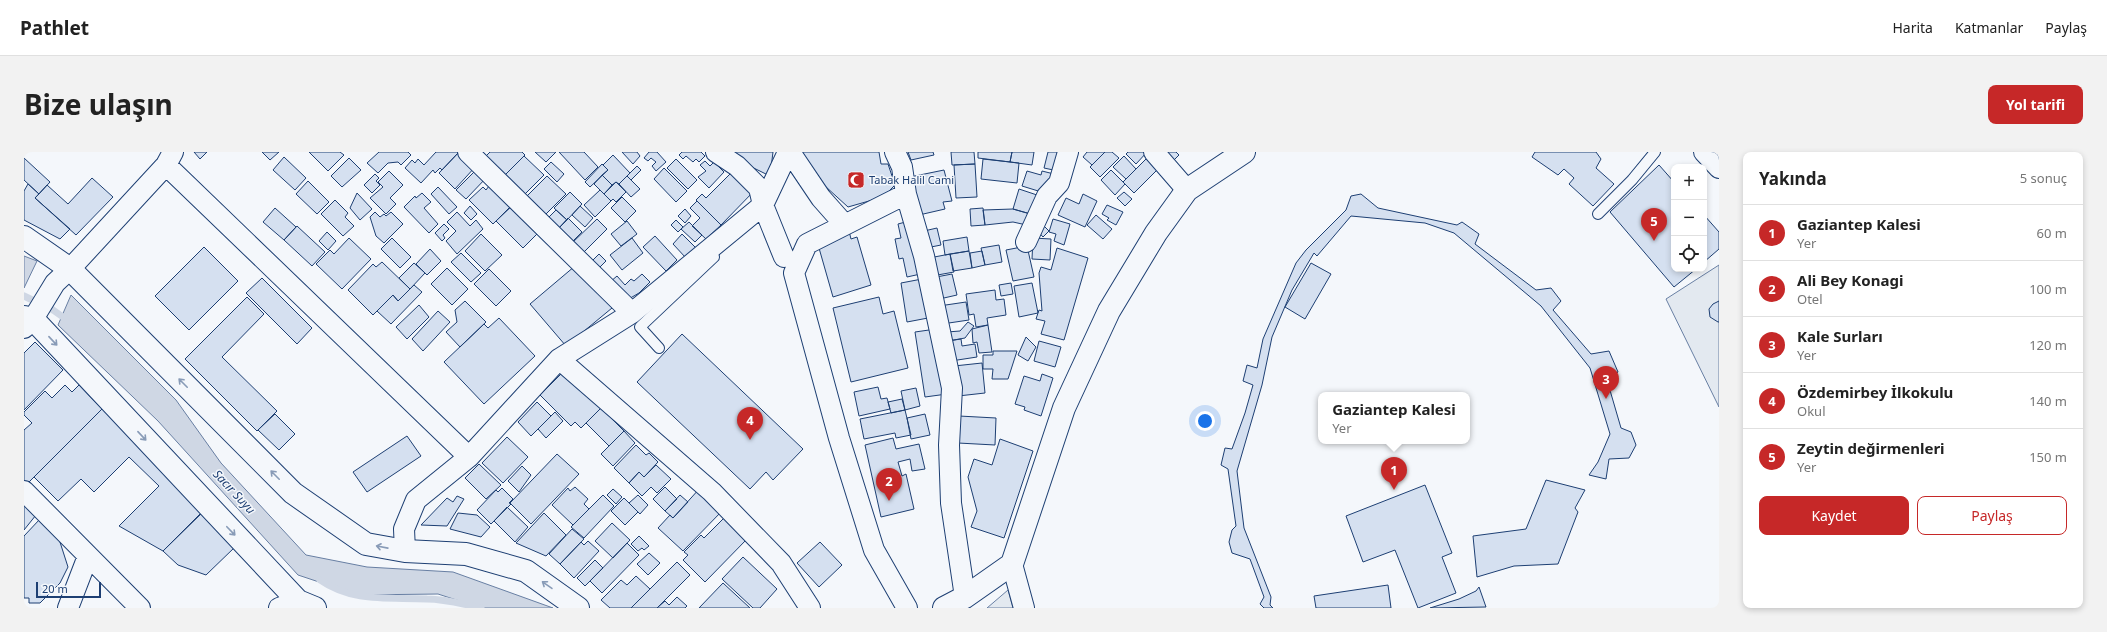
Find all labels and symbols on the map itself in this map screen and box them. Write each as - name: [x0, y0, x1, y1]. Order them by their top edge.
- mosque icon: Tabak Halil Cami: [846, 170, 866, 190]
- place label: Tabak Halil Cami: [869, 172, 954, 187]
- pin: 5: [1641, 208, 1667, 241]
- one-way arrow: [48, 336, 58, 346]
- pin: 3: [1593, 366, 1619, 399]
- one-way arrow: [179, 378, 188, 388]
- pin: 4: [737, 407, 763, 440]
- your location: [1195, 411, 1215, 431]
- one-way arrow: [137, 431, 147, 441]
- pin: 1: [1381, 457, 1407, 490]
- water label: Sacır Suyu: [209, 466, 259, 518]
- pin: 2: [876, 468, 902, 501]
- one-way arrow: [270, 470, 280, 480]
- one-way arrow: [226, 525, 235, 535]
- one-way arrow: [376, 542, 389, 550]
- scale bar: [36, 580, 101, 599]
- one-way arrow: [541, 581, 552, 590]

